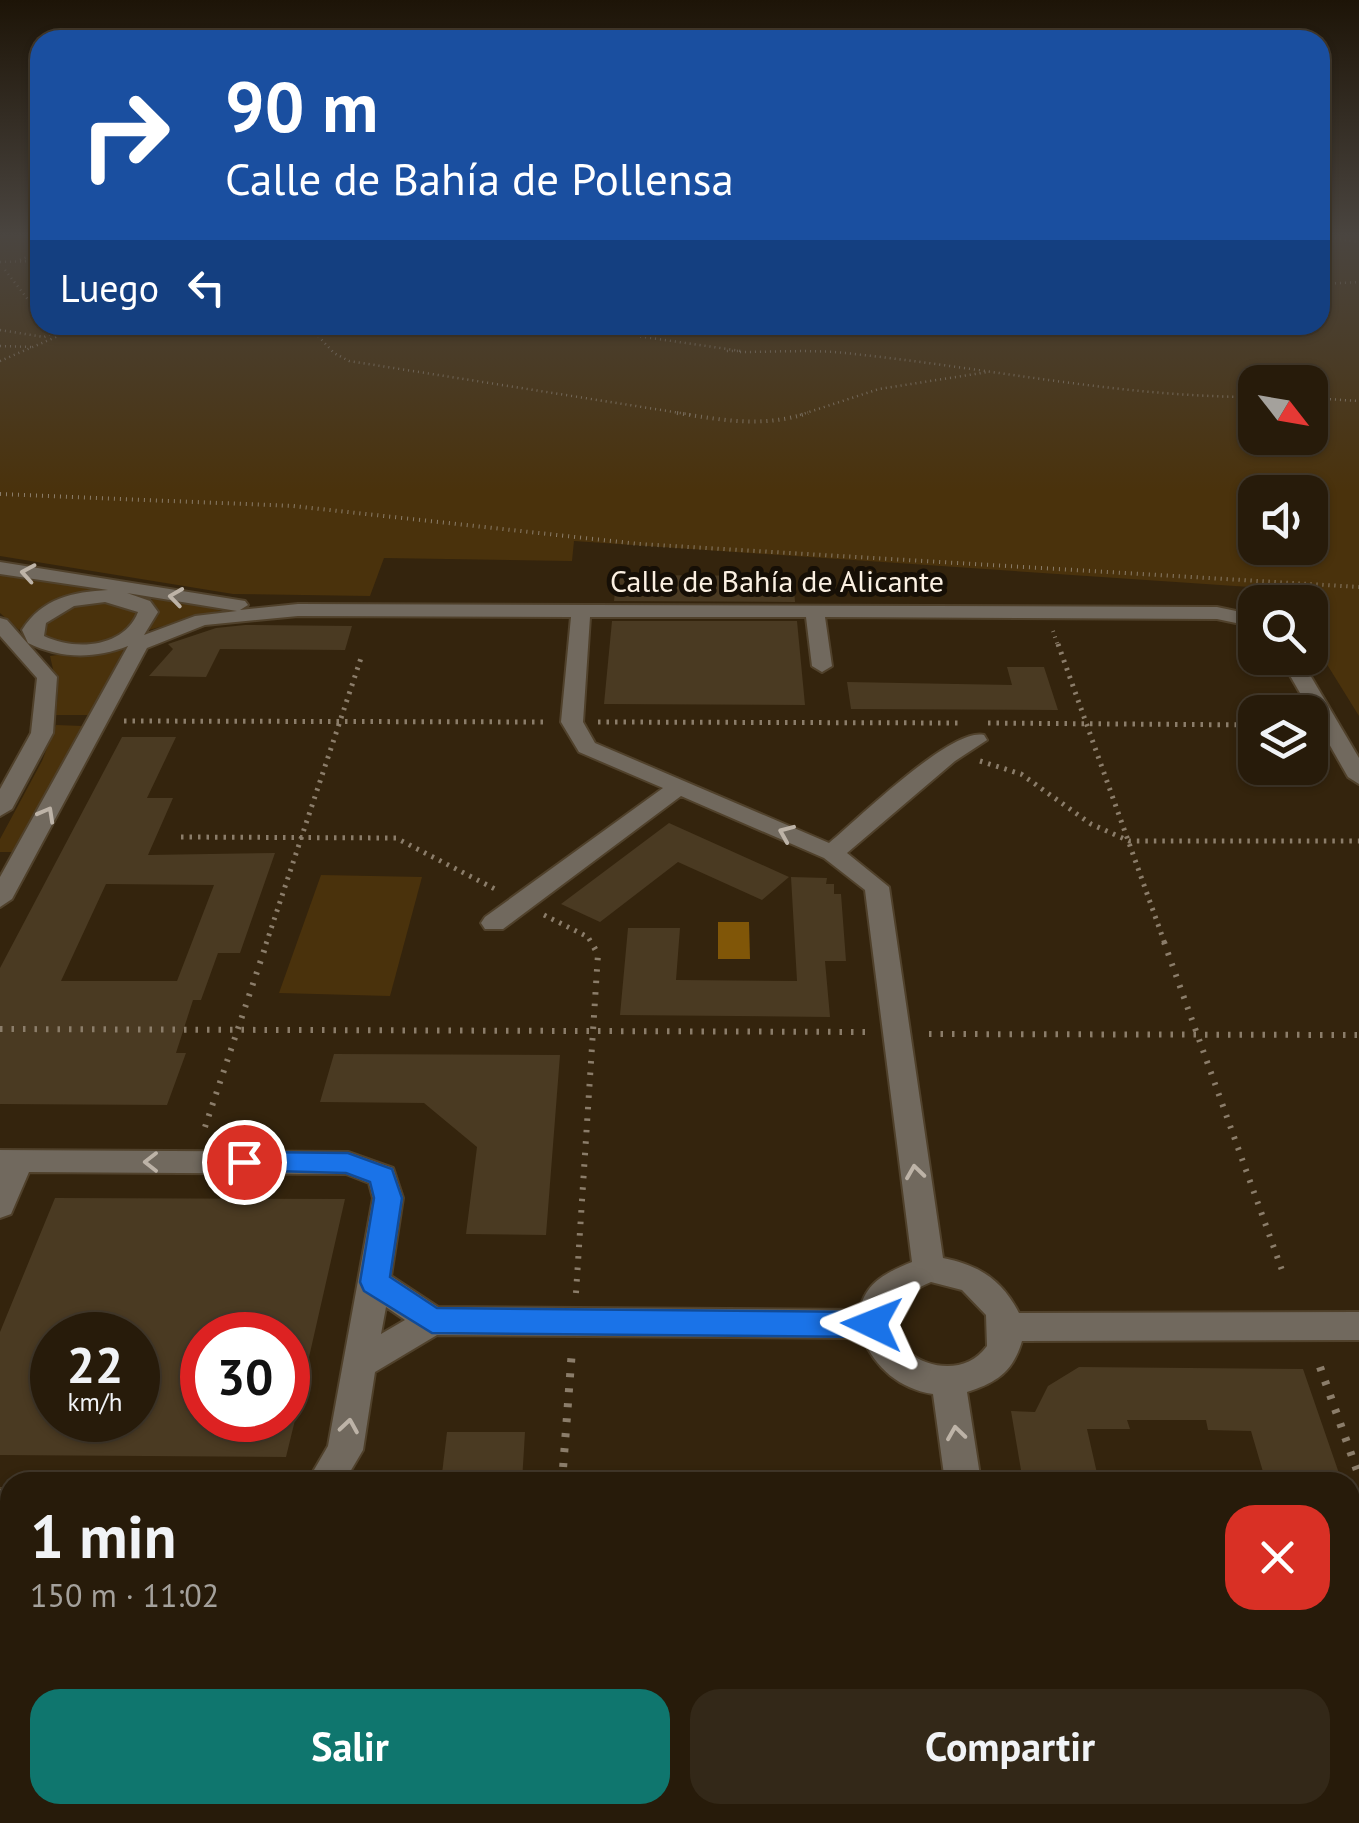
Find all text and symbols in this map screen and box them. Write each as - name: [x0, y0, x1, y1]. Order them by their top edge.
- text: 90 m: [225, 61, 378, 151]
- icon: right: [60, 70, 190, 200]
- text: Calle de Bahía de Pollensa: [225, 149, 734, 207]
- icon: left: [179, 260, 234, 315]
- text: Luego: [60, 263, 159, 312]
- north arrow: [1238, 365, 1328, 455]
- map controls: [1238, 365, 1328, 785]
- button: sound: [1238, 475, 1328, 565]
- street label: Calle de Bahía de Alicante: [610, 561, 944, 600]
- one-way arrow: [20, 563, 36, 584]
- button: search: [1238, 585, 1328, 675]
- one-way arrow: [168, 588, 185, 609]
- button: layers: [1238, 695, 1328, 785]
- one-way arrow: [35, 807, 55, 825]
- one-way arrow: [778, 825, 796, 845]
- pin: [202, 1120, 287, 1205]
- icon: arrive: [217, 1135, 272, 1190]
- one-way arrow: [142, 1151, 158, 1173]
- one-way arrow: [905, 1164, 926, 1180]
- position arrow: [820, 1272, 924, 1376]
- speed limit sign: 30: [180, 1312, 310, 1442]
- text: 22: [67, 1332, 123, 1397]
- text: km/h: [68, 1386, 122, 1418]
- one-way arrow: [338, 1418, 359, 1434]
- one-way arrow: [946, 1424, 967, 1440]
- text: 1 min: [30, 1497, 176, 1575]
- button: close: [1225, 1505, 1330, 1610]
- text: 150 m · 11:02: [30, 1574, 219, 1616]
- button: Salir: [30, 1689, 670, 1804]
- button: Compartir: [690, 1689, 1330, 1804]

